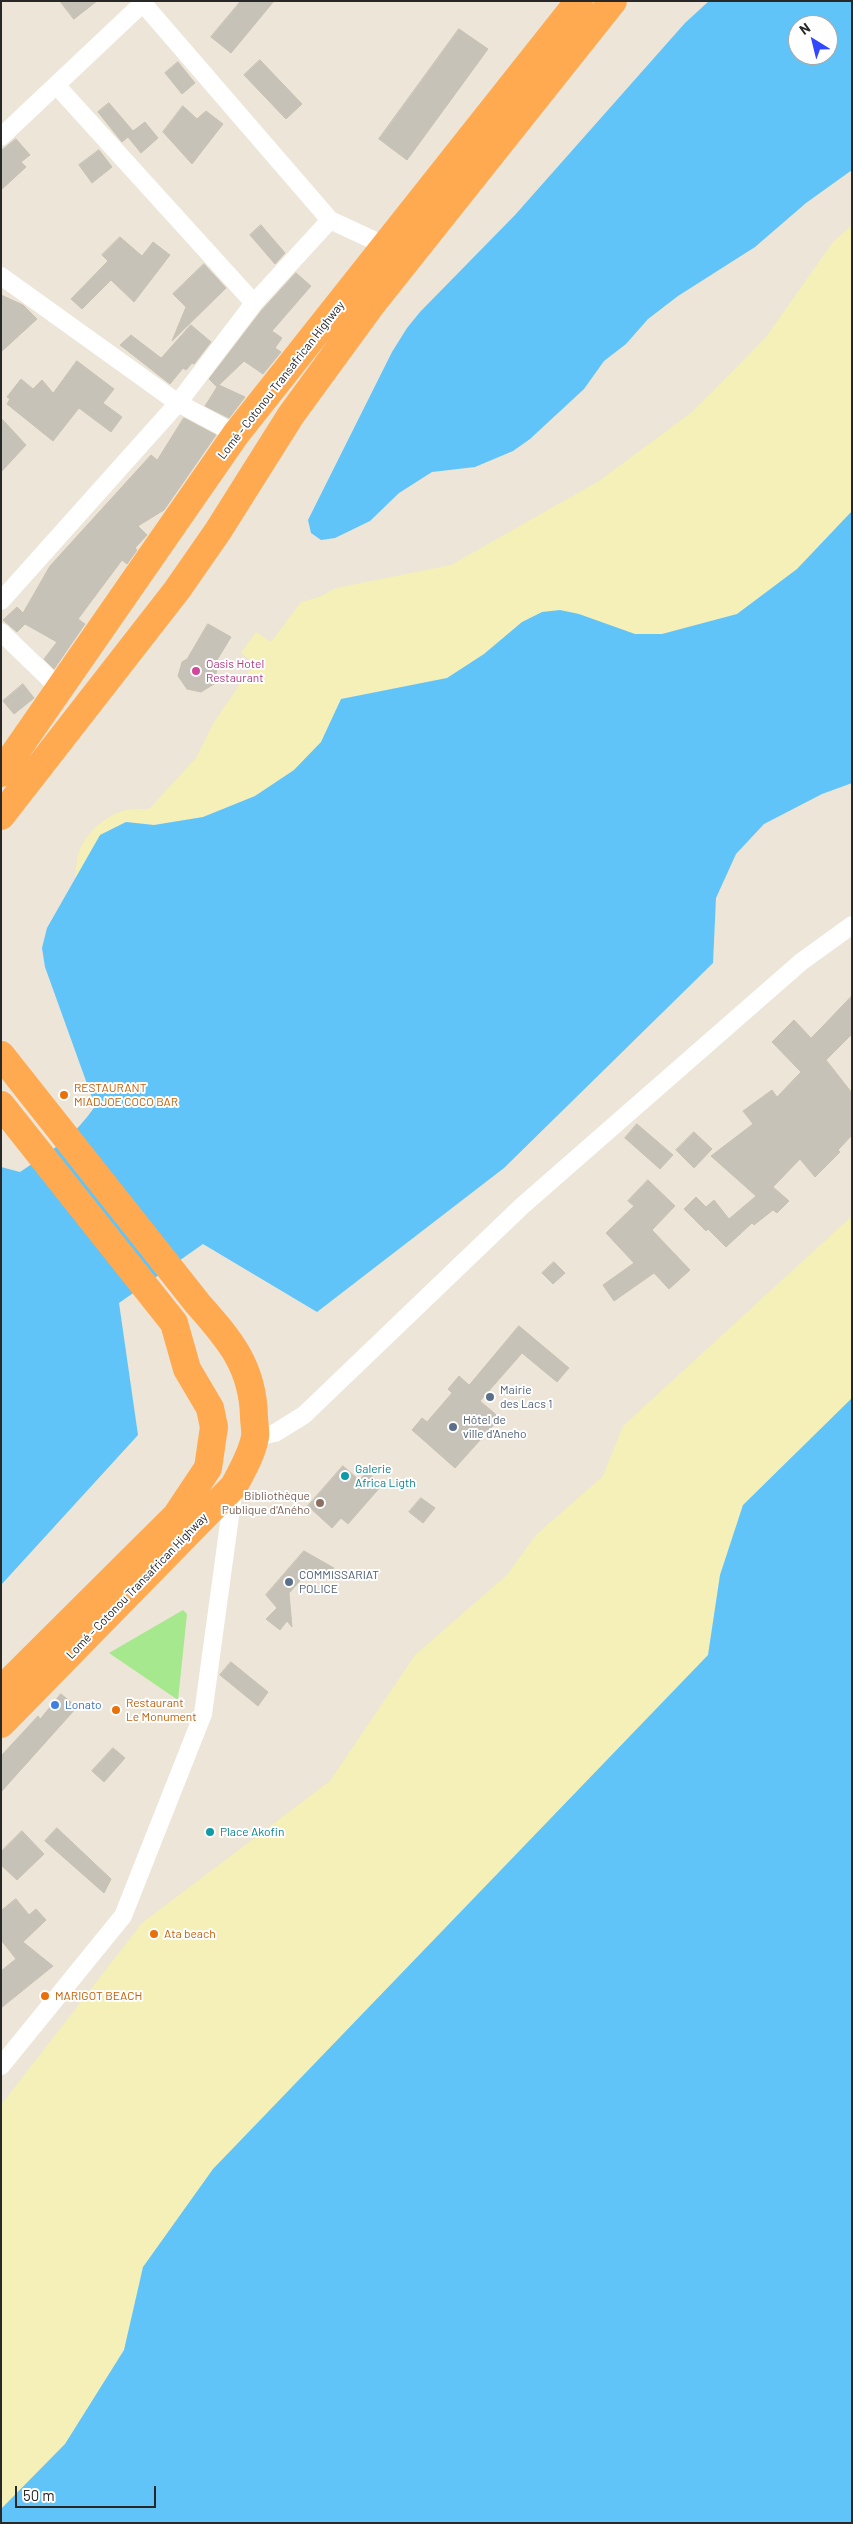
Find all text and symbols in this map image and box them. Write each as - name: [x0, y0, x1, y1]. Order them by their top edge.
- north arrow: [788, 15, 838, 65]
- text: N: [796, 19, 813, 38]
- street label: Lomé - Cotonou Transafrican Highway: [215, 298, 347, 462]
- place label: Oasis Hotel Restaurant: [206, 657, 264, 685]
- marker: Oasis Hotel Restaurant: [190, 665, 202, 677]
- place label: RESTAURANT MIADJOE COCO BAR: [74, 1081, 178, 1109]
- marker: RESTAURANT MIADJOE COCO BAR: [58, 1089, 70, 1101]
- place label: Mairie des Lacs 1: [500, 1383, 553, 1411]
- marker: Mairie des Lacs 1: [484, 1391, 496, 1403]
- place label: Hôtel de ville d'Aneho: [463, 1413, 526, 1441]
- marker: Hôtel de ville d'Aneho: [447, 1421, 459, 1433]
- place label: Galerie Africa Ligth: [355, 1462, 416, 1490]
- marker: Galerie Africa Ligth: [339, 1470, 351, 1482]
- place label: Bibliothèque Publique d'Aného: [222, 1489, 310, 1517]
- marker: Bibliothèque Publique d'Aného: [314, 1497, 326, 1509]
- street label: Lomé - Cotonou Transafrican Highway: [63, 1510, 211, 1662]
- place label: COMMISSARIAT POLICE: [299, 1568, 379, 1596]
- marker: COMMISSARIAT POLICE: [283, 1576, 295, 1588]
- place label: Restaurant Le Monument: [126, 1696, 197, 1724]
- place label: Lonato: [65, 1698, 102, 1712]
- marker: Lonato: [49, 1699, 61, 1711]
- marker: Restaurant Le Monument: [110, 1704, 122, 1716]
- place label: Place Akofin: [220, 1825, 284, 1839]
- marker: Place Akofin: [204, 1826, 216, 1838]
- place label: Ata beach: [164, 1927, 216, 1941]
- marker: Ata beach: [148, 1928, 160, 1940]
- place label: MARIGOT BEACH: [55, 1989, 142, 2003]
- marker: MARIGOT BEACH: [39, 1990, 51, 2002]
- scale bar: [18, 2476, 159, 2508]
- text: 50 m: [23, 2486, 55, 2504]

